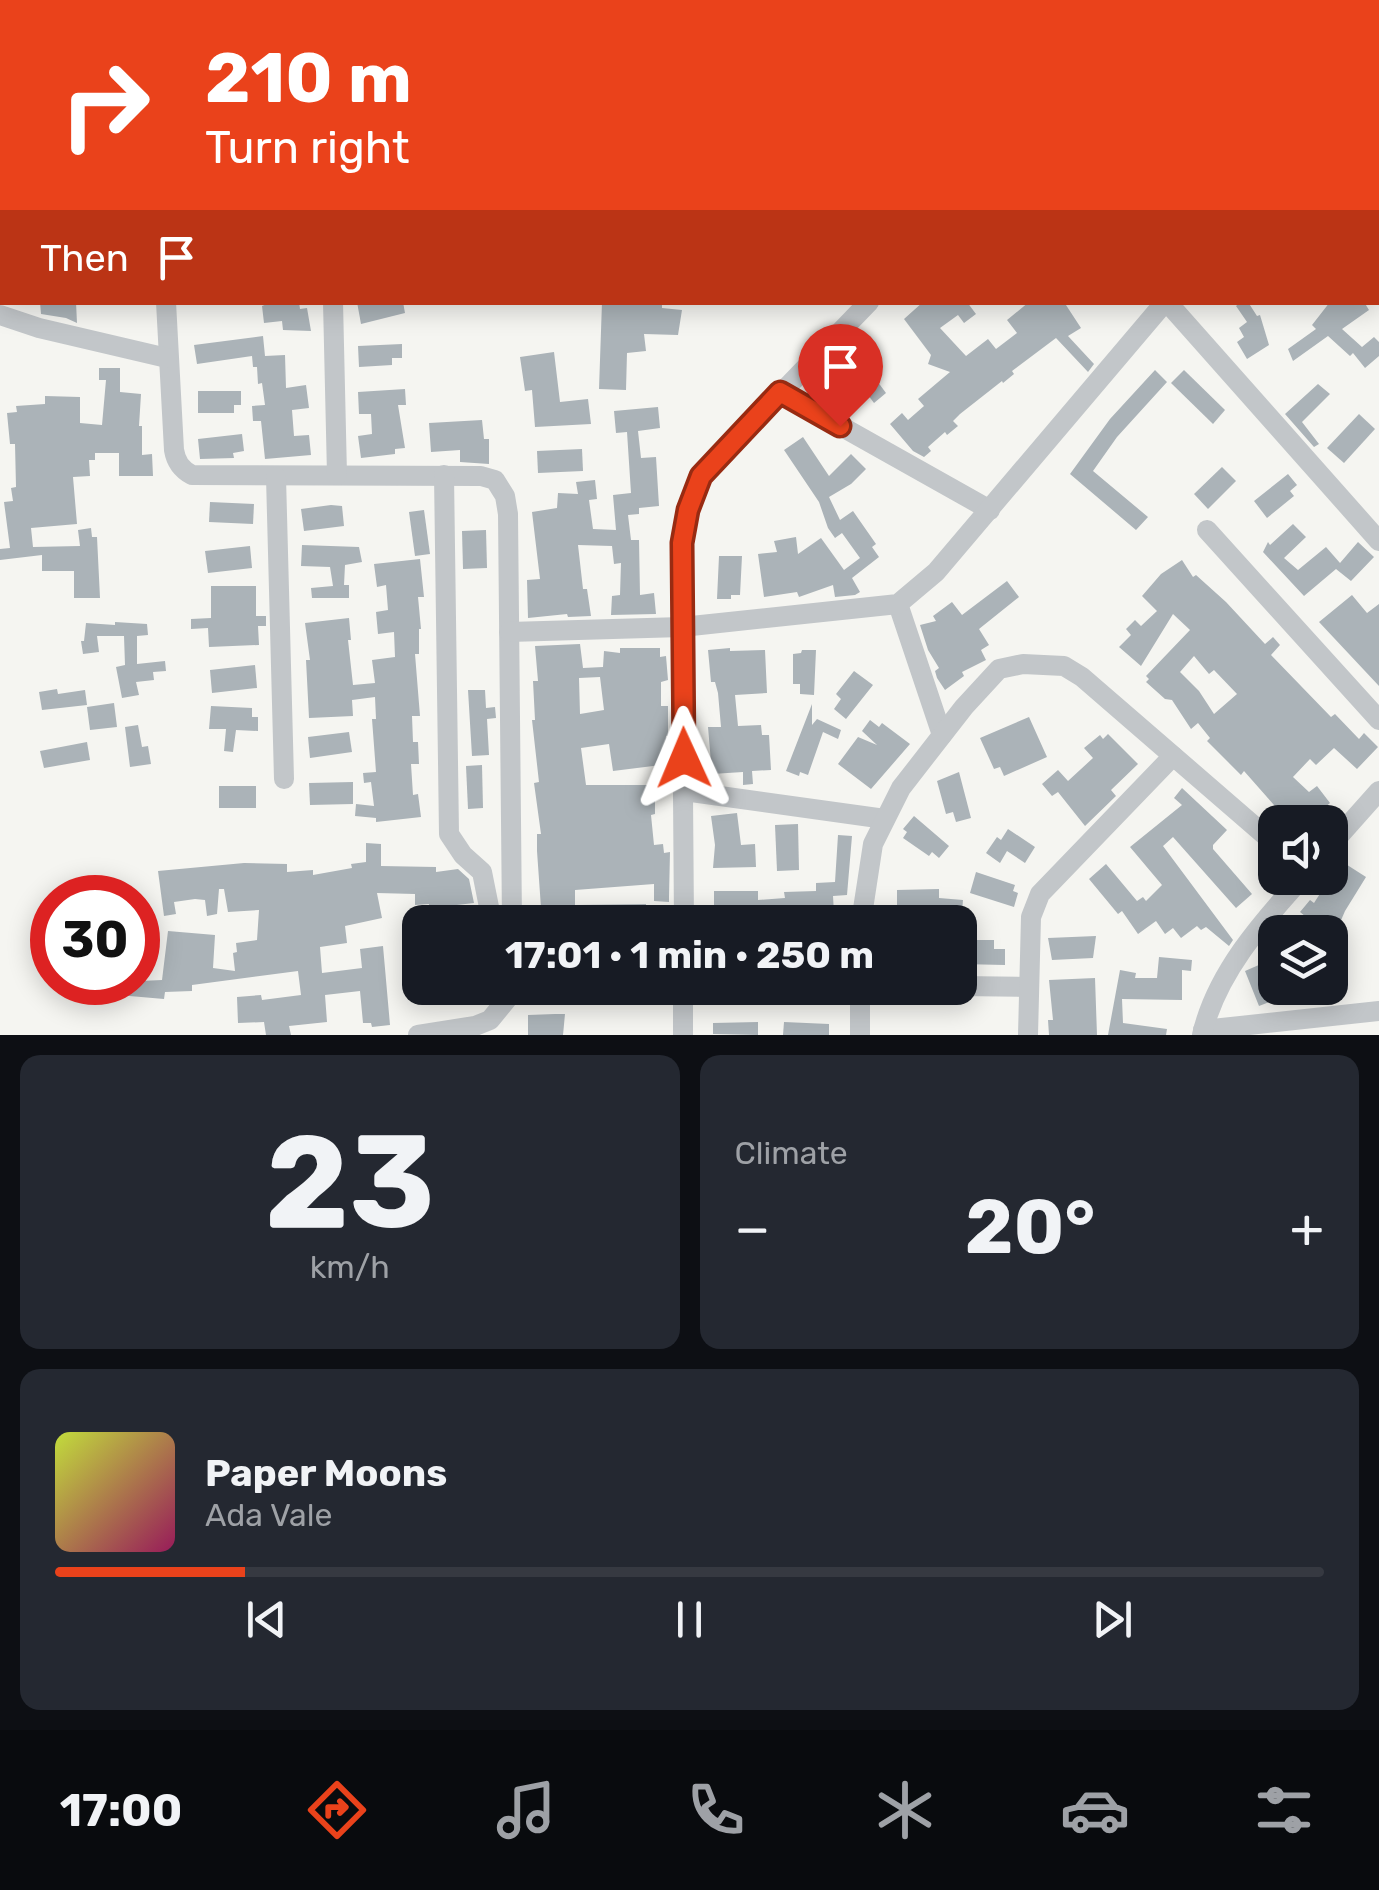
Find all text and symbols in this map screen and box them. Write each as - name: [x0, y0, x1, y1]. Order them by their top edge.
- text: 210 m: [205, 37, 412, 120]
- icon: right: [40, 40, 170, 170]
- text: Turn right: [205, 121, 409, 174]
- icon: arrive: [149, 230, 204, 285]
- text: Then: [40, 235, 129, 281]
- pin: [798, 324, 883, 427]
- icon: arrive: [813, 339, 868, 394]
- position arrow: [632, 706, 736, 810]
- map controls: [1258, 805, 1348, 1005]
- button: sound: [1258, 805, 1348, 895]
- speed limit sign: 30: [30, 875, 160, 1005]
- button: layers: [1258, 915, 1348, 1005]
- text: 17:01 · 1 min · 250 m: [505, 932, 874, 978]
- text: 23: [265, 1105, 435, 1260]
- text: Climate: [735, 1134, 848, 1172]
- text: 20°: [965, 1183, 1095, 1272]
- text: −: [735, 1196, 770, 1261]
- text: +: [1290, 1196, 1324, 1261]
- text: km/h: [310, 1248, 390, 1286]
- text: Paper Moons: [205, 1450, 447, 1496]
- text: Ada Vale: [205, 1496, 332, 1534]
- icon: previous: [239, 1592, 294, 1647]
- icon: pause: [662, 1592, 717, 1647]
- icon: next: [1085, 1592, 1140, 1647]
- icon: directions: [302, 1775, 372, 1845]
- icon: music: [491, 1775, 561, 1845]
- icon: phone: [681, 1775, 751, 1845]
- icon: climate: [870, 1775, 940, 1845]
- icon: car: [1060, 1775, 1130, 1845]
- icon: filters: [1249, 1775, 1319, 1845]
- text: 17:00: [60, 1784, 182, 1837]

